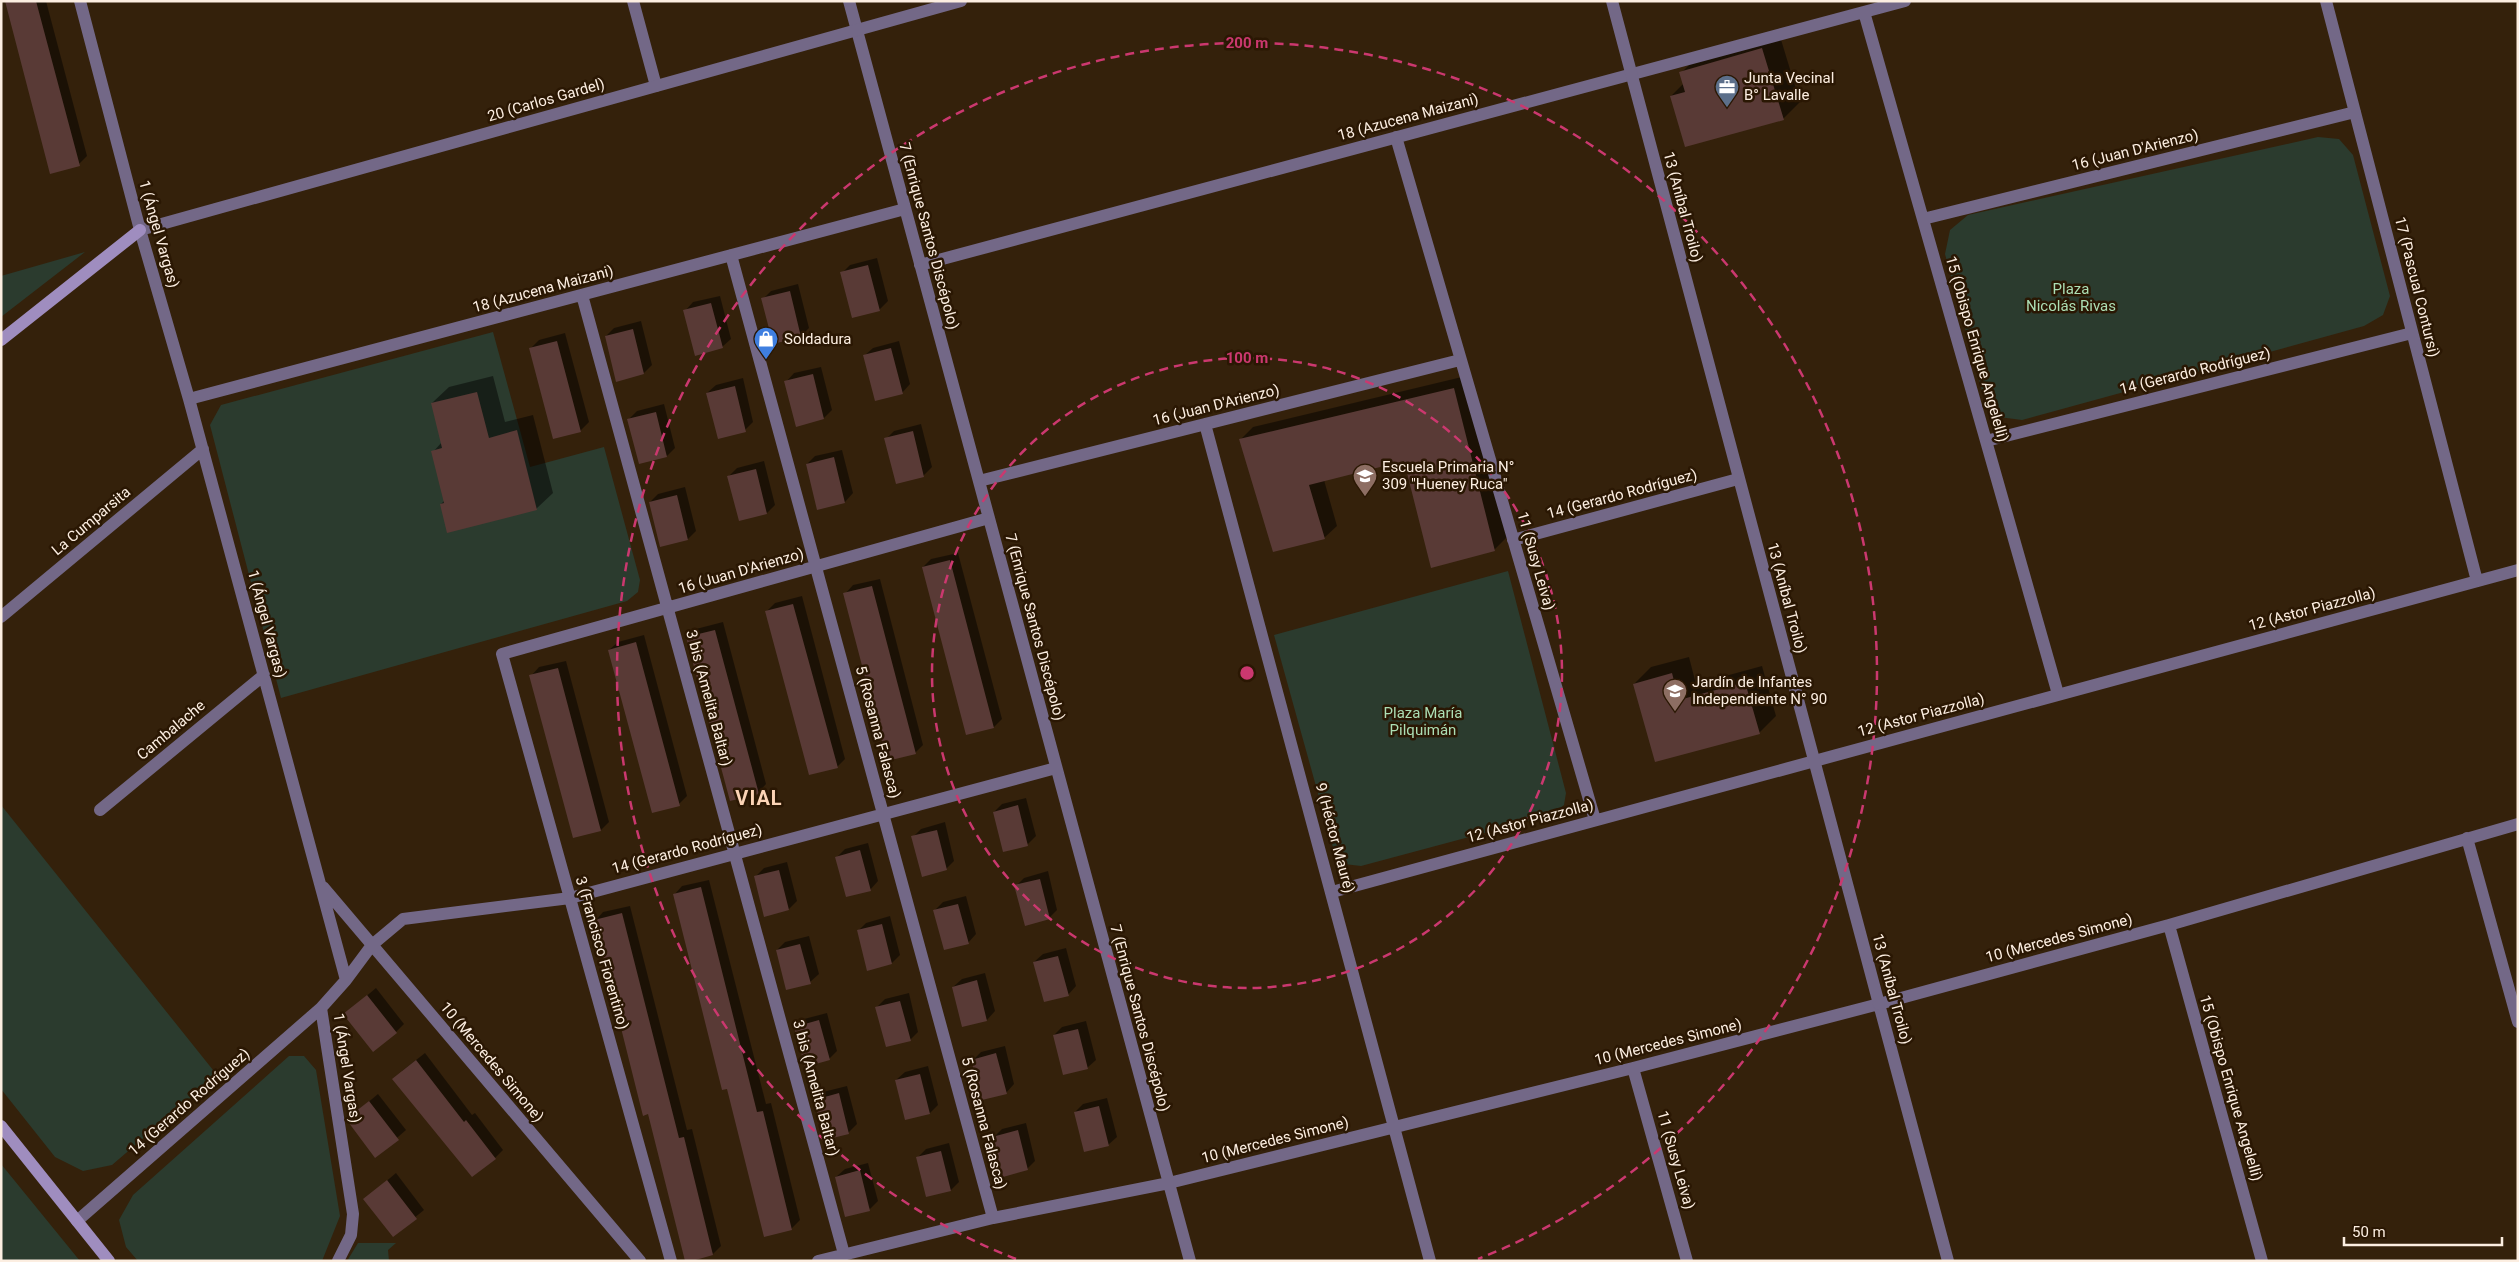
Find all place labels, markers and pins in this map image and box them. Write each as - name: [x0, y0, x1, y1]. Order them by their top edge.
- place label: Junta Vecinal B° Lavalle: [1744, 69, 1834, 104]
- office icon: Junta Vecinal B° Lavalle: [1714, 74, 1740, 108]
- shop icon: Soldadura: [753, 326, 779, 360]
- place label: Soldadura: [784, 330, 851, 348]
- place label: Escuela Primaria N° 309 "Hueney Ruca": [1382, 458, 1514, 493]
- school or university icon: Escuela Primaria N° 309 "Hueney Ruca": [1352, 463, 1378, 497]
- centre of rings: [1238, 664, 1256, 682]
- place label: Jardín de Infantes Independiente N° 90: [1692, 673, 1827, 708]
- school or university icon: Jardín de Infantes Independiente N° 90: [1662, 678, 1688, 712]

